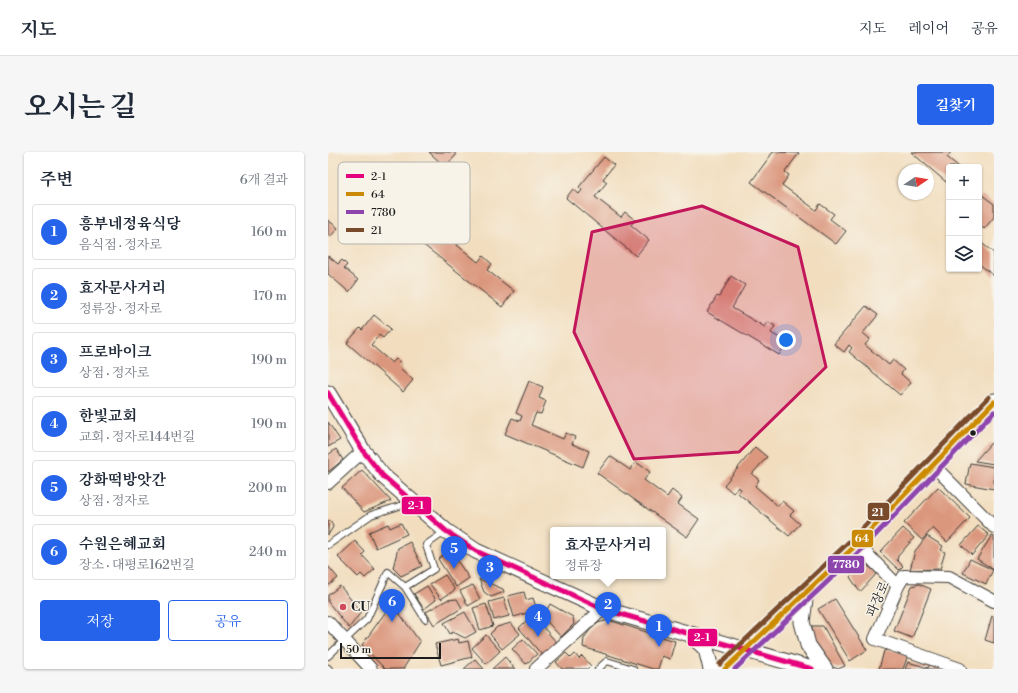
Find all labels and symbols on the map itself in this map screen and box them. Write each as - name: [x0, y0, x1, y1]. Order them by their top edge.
- legend: [338, 162, 470, 244]
- north arrow: [898, 164, 934, 200]
- text: 2-1: [371, 170, 387, 184]
- text: 64: [371, 188, 385, 202]
- text: 7780: [371, 206, 396, 220]
- text: 21: [371, 224, 382, 238]
- your location: [776, 330, 796, 350]
- unlabelled marker: [968, 428, 978, 438]
- line badge: 2-1: [401, 496, 432, 515]
- text: 2-1: [408, 499, 425, 513]
- line badge: 21: [867, 502, 890, 521]
- text: 21: [872, 506, 885, 520]
- line badge: 64: [851, 529, 874, 548]
- text: 64: [855, 532, 869, 546]
- pin: 5: [441, 536, 467, 569]
- pin: 3: [477, 555, 503, 588]
- line badge: 7780: [827, 555, 865, 574]
- text: 7780: [832, 558, 860, 572]
- street label: 파장로: [863, 578, 893, 619]
- pin: 6: [379, 589, 405, 622]
- pin: 2: [595, 592, 621, 625]
- place label: CU: [351, 599, 370, 615]
- marker: CU: [338, 602, 348, 612]
- pin: 4: [525, 604, 551, 637]
- pin: 1: [646, 614, 672, 647]
- line badge: 2-1: [687, 628, 718, 647]
- text: 2-1: [694, 631, 711, 645]
- scale bar: [340, 641, 441, 660]

